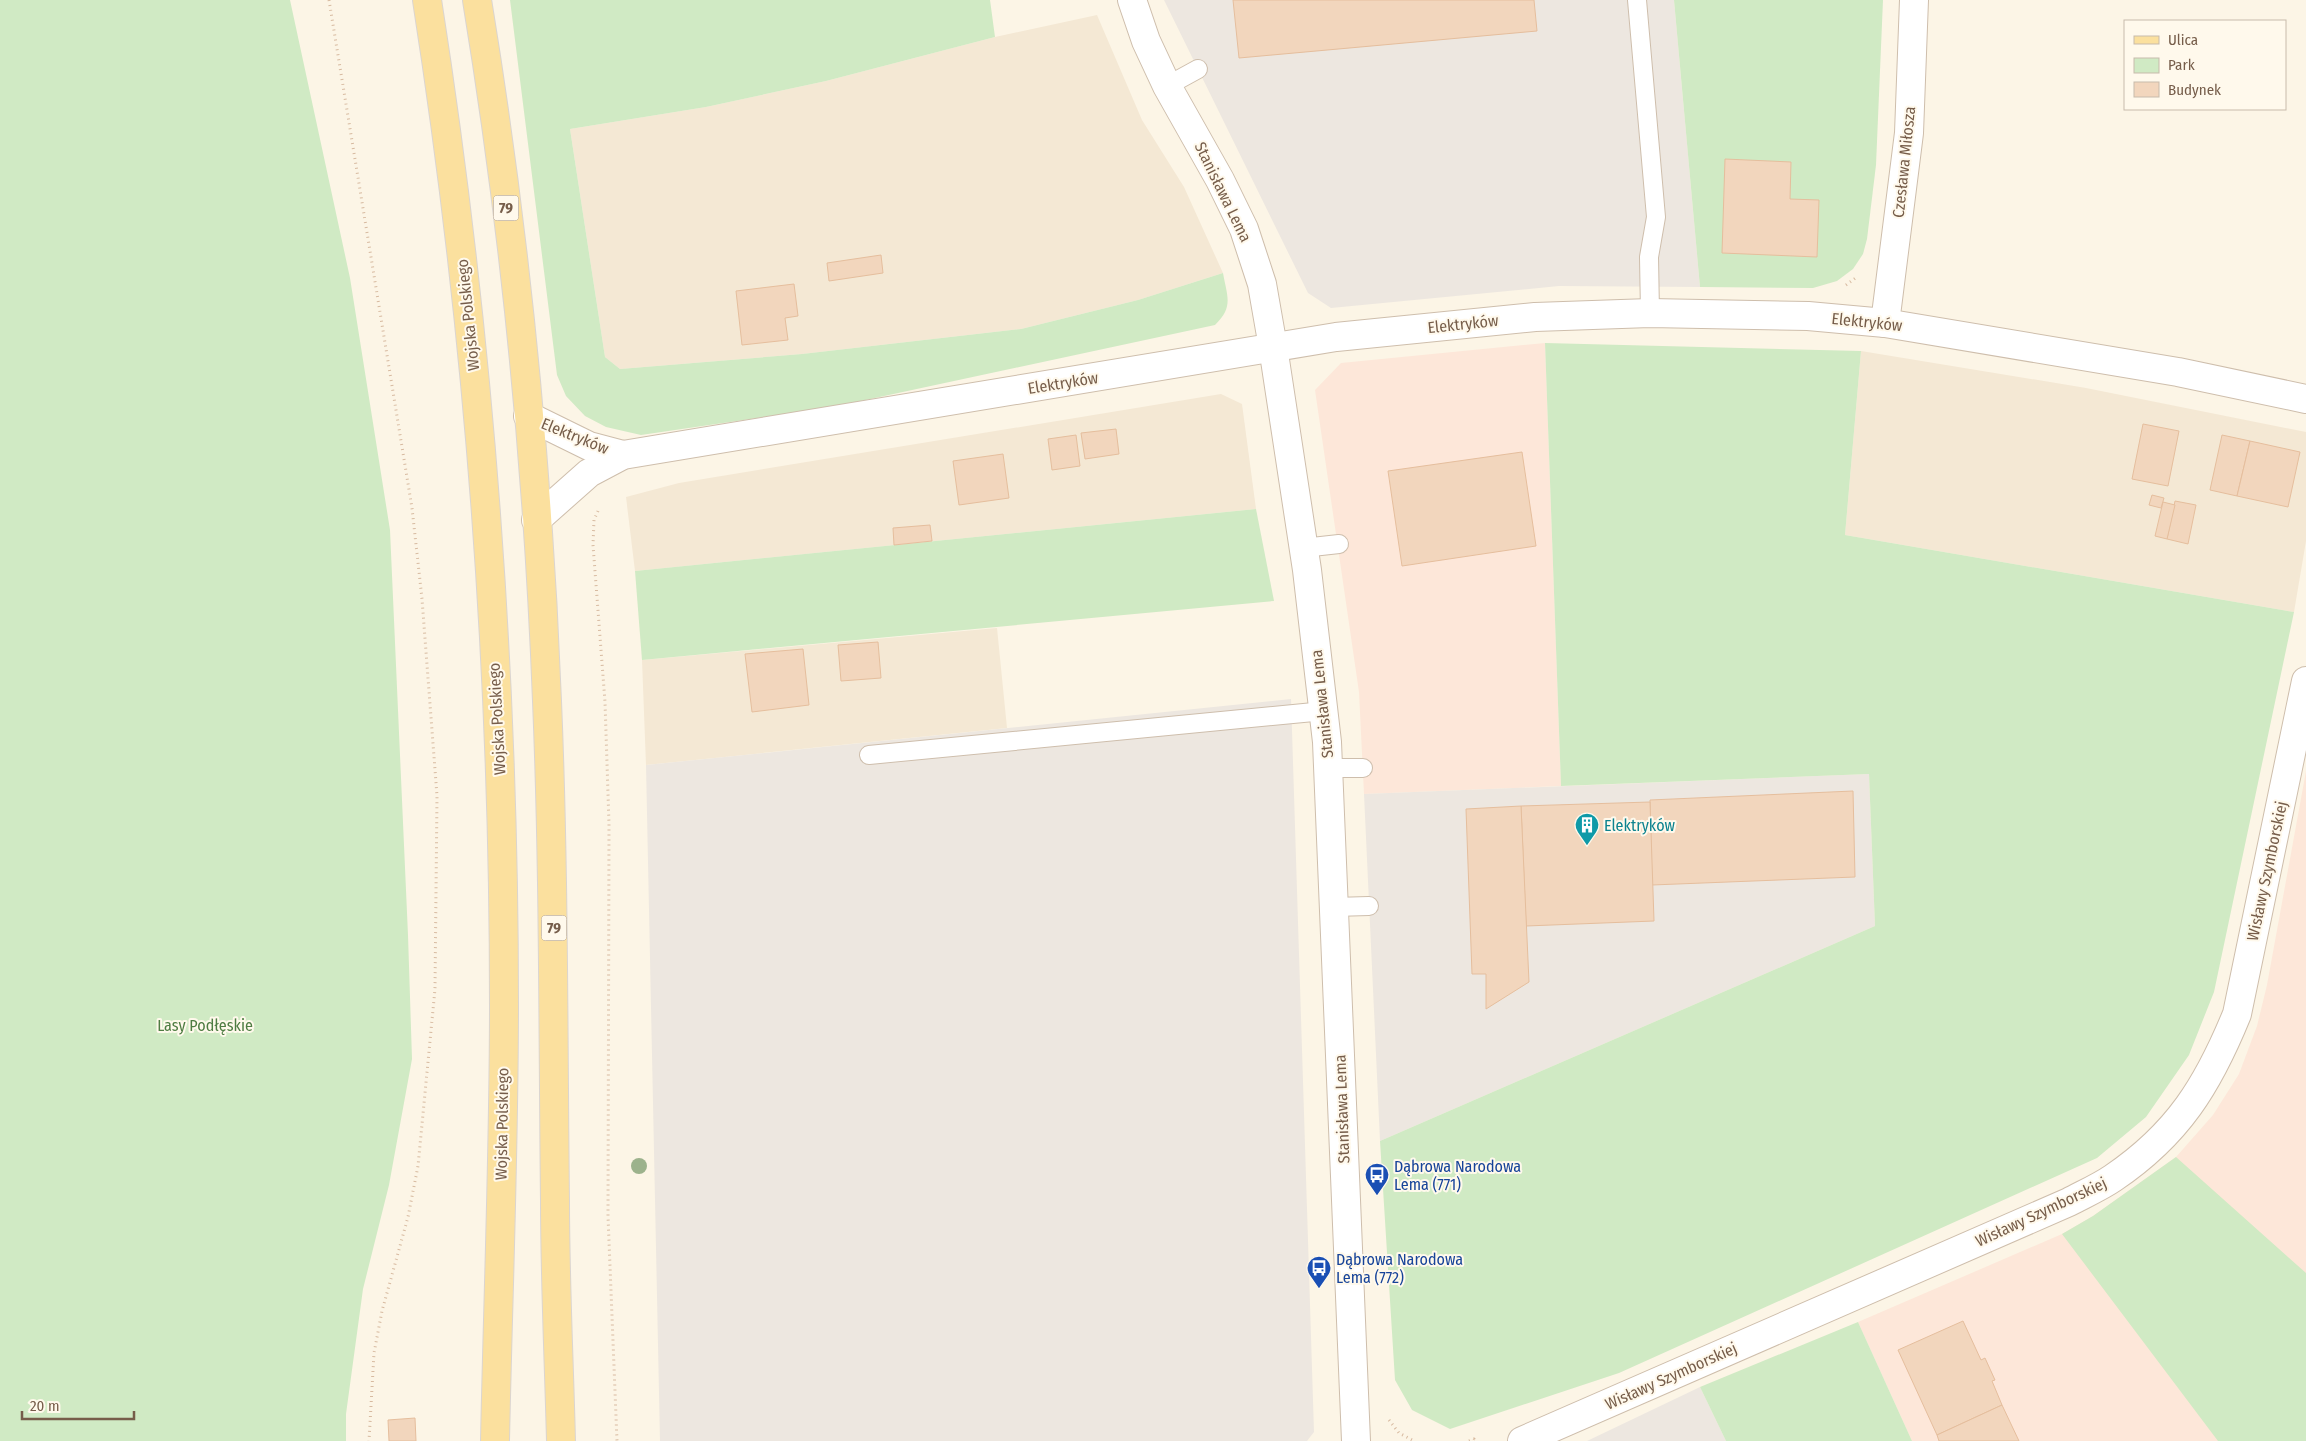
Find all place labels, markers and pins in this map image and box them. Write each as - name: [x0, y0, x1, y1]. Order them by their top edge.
- building icon: Elektryków: [1574, 812, 1600, 846]
- place label: Elektryków: [1604, 816, 1676, 835]
- place label: Dąbrowa Narodowa Lema (771): [1394, 1157, 1521, 1194]
- bus stop icon: Dąbrowa Narodowa Lema (771): [1364, 1162, 1390, 1196]
- place label: Dąbrowa Narodowa Lema (772): [1336, 1250, 1463, 1287]
- bus stop icon: Dąbrowa Narodowa Lema (772): [1306, 1255, 1332, 1289]

